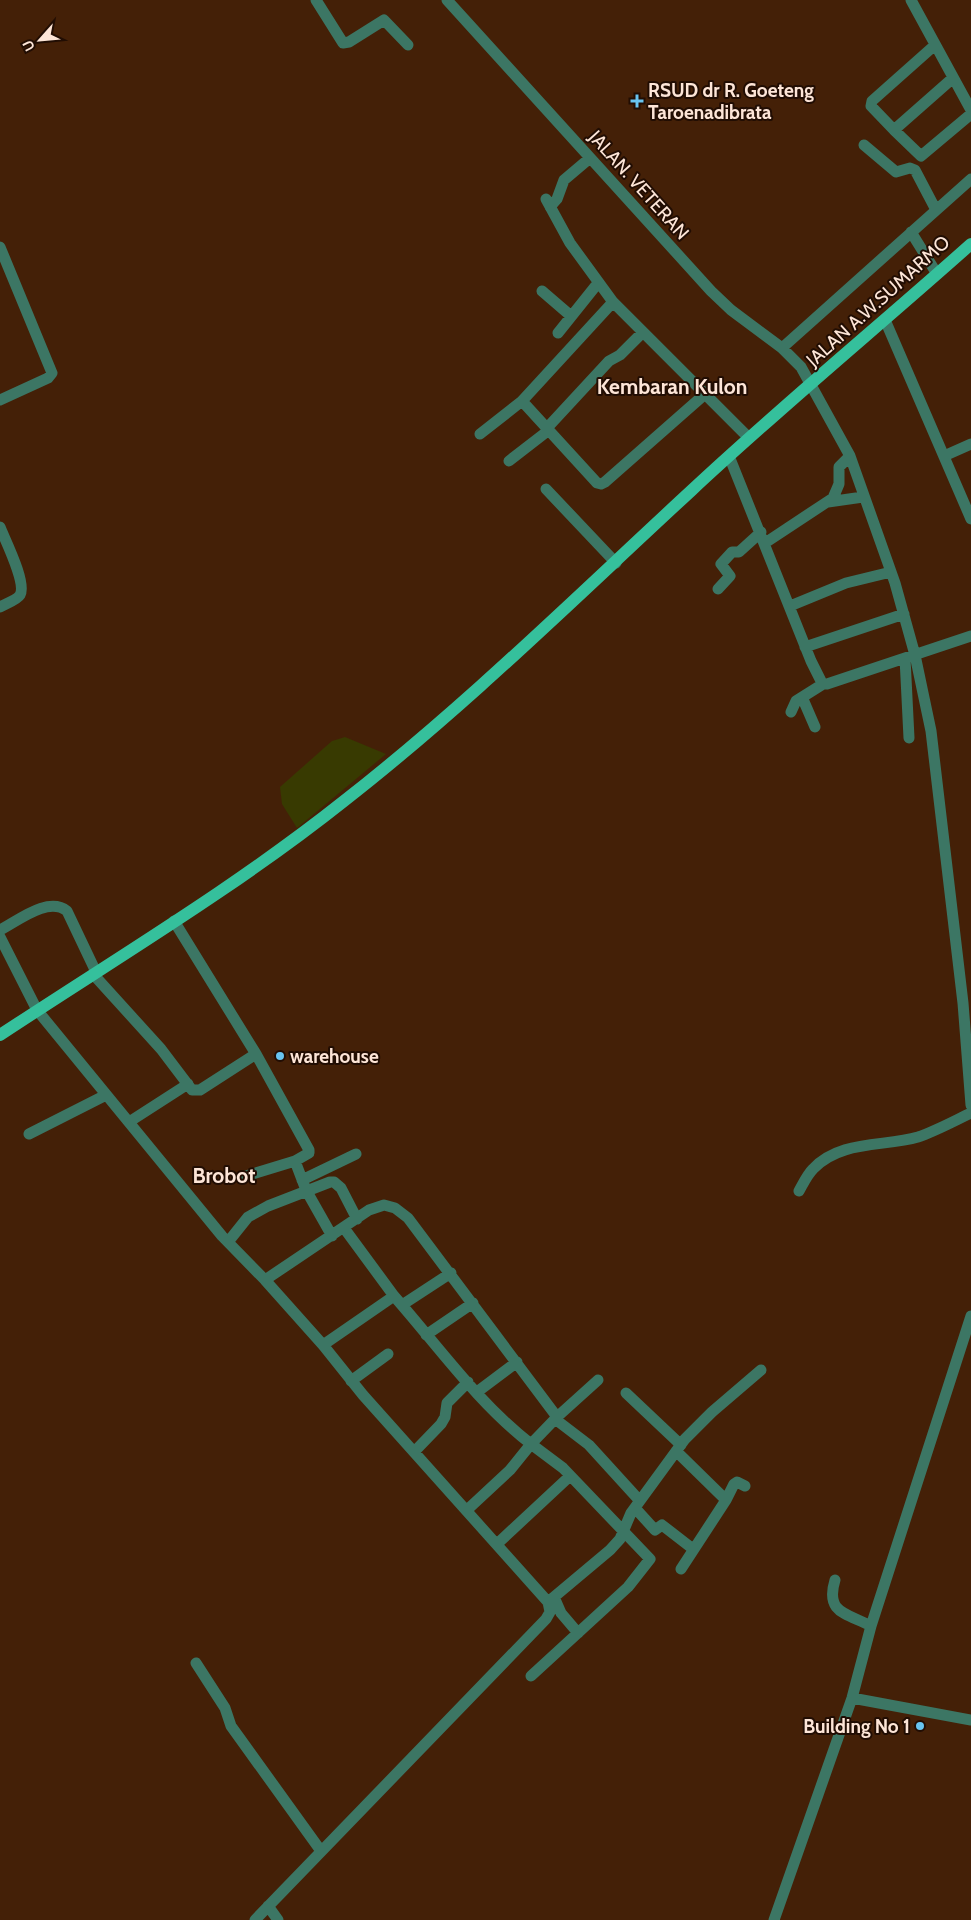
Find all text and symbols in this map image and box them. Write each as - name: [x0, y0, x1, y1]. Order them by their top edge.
- north arrow: [15, 15, 65, 65]
- text: U: [18, 37, 39, 54]
- place label: RSUD dr R. Goeteng Taroenadibrata: [648, 79, 814, 124]
- marker: RSUD dr R. Goeteng Taroenadibrata: [630, 94, 644, 108]
- street label: JALAN. VETERAN: [583, 125, 694, 244]
- street label: JALAN A.W.SUMARMO: [801, 231, 954, 372]
- district label: Kembaran Kulon: [597, 374, 747, 399]
- place label: warehouse: [290, 1045, 379, 1068]
- marker: warehouse: [274, 1050, 286, 1062]
- district label: Brobot: [193, 1163, 255, 1188]
- place label: Building No 1: [803, 1715, 910, 1738]
- marker: Building No 1: [914, 1720, 926, 1732]

